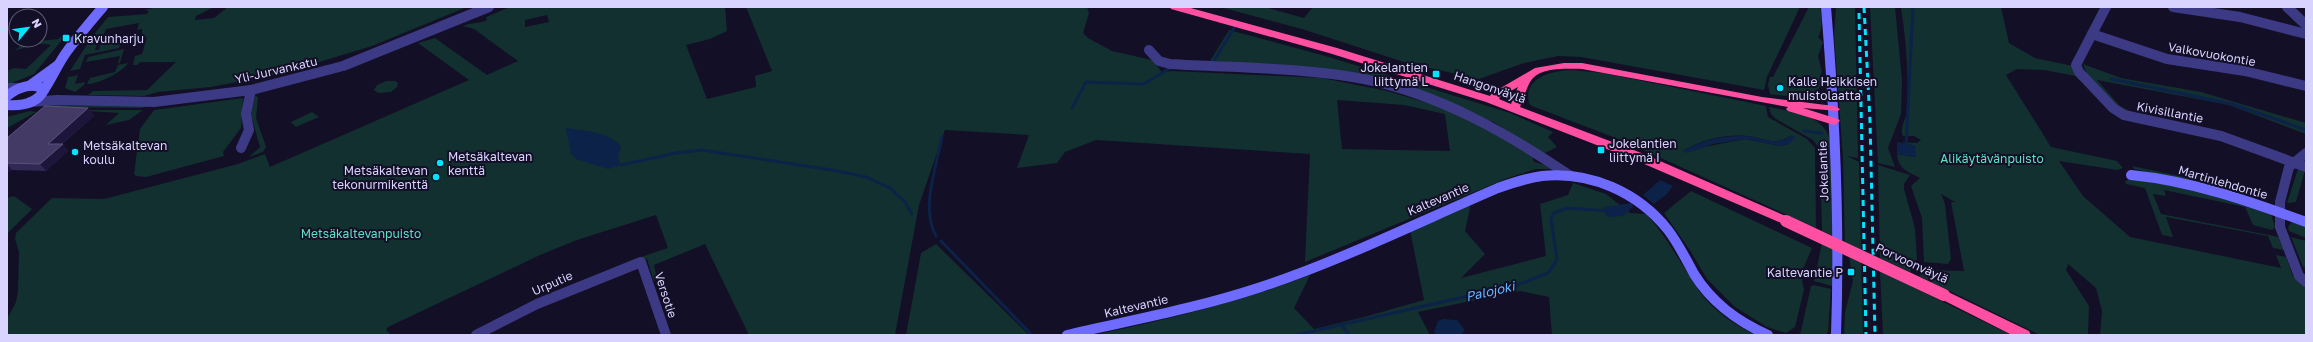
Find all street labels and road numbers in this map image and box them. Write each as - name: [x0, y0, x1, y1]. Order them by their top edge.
- street label: Valkovuokontie: [2167, 39, 2257, 69]
- street label: Yli-Jurvankatu: [233, 53, 319, 87]
- street label: Hangonväylä: [1452, 68, 1528, 106]
- street label: Kivisillantie: [2135, 98, 2205, 126]
- street label: Jokelantie: [1814, 141, 1832, 201]
- street label: Martinlehdontie: [2177, 162, 2269, 202]
- street label: Kaltevantie: [1405, 179, 1471, 219]
- street label: Porvoonväylä: [1873, 240, 1951, 286]
- street label: Urputie: [529, 267, 575, 299]
- street label: Versotie: [652, 270, 680, 320]
- street label: Kaltevantie: [1102, 291, 1170, 321]

